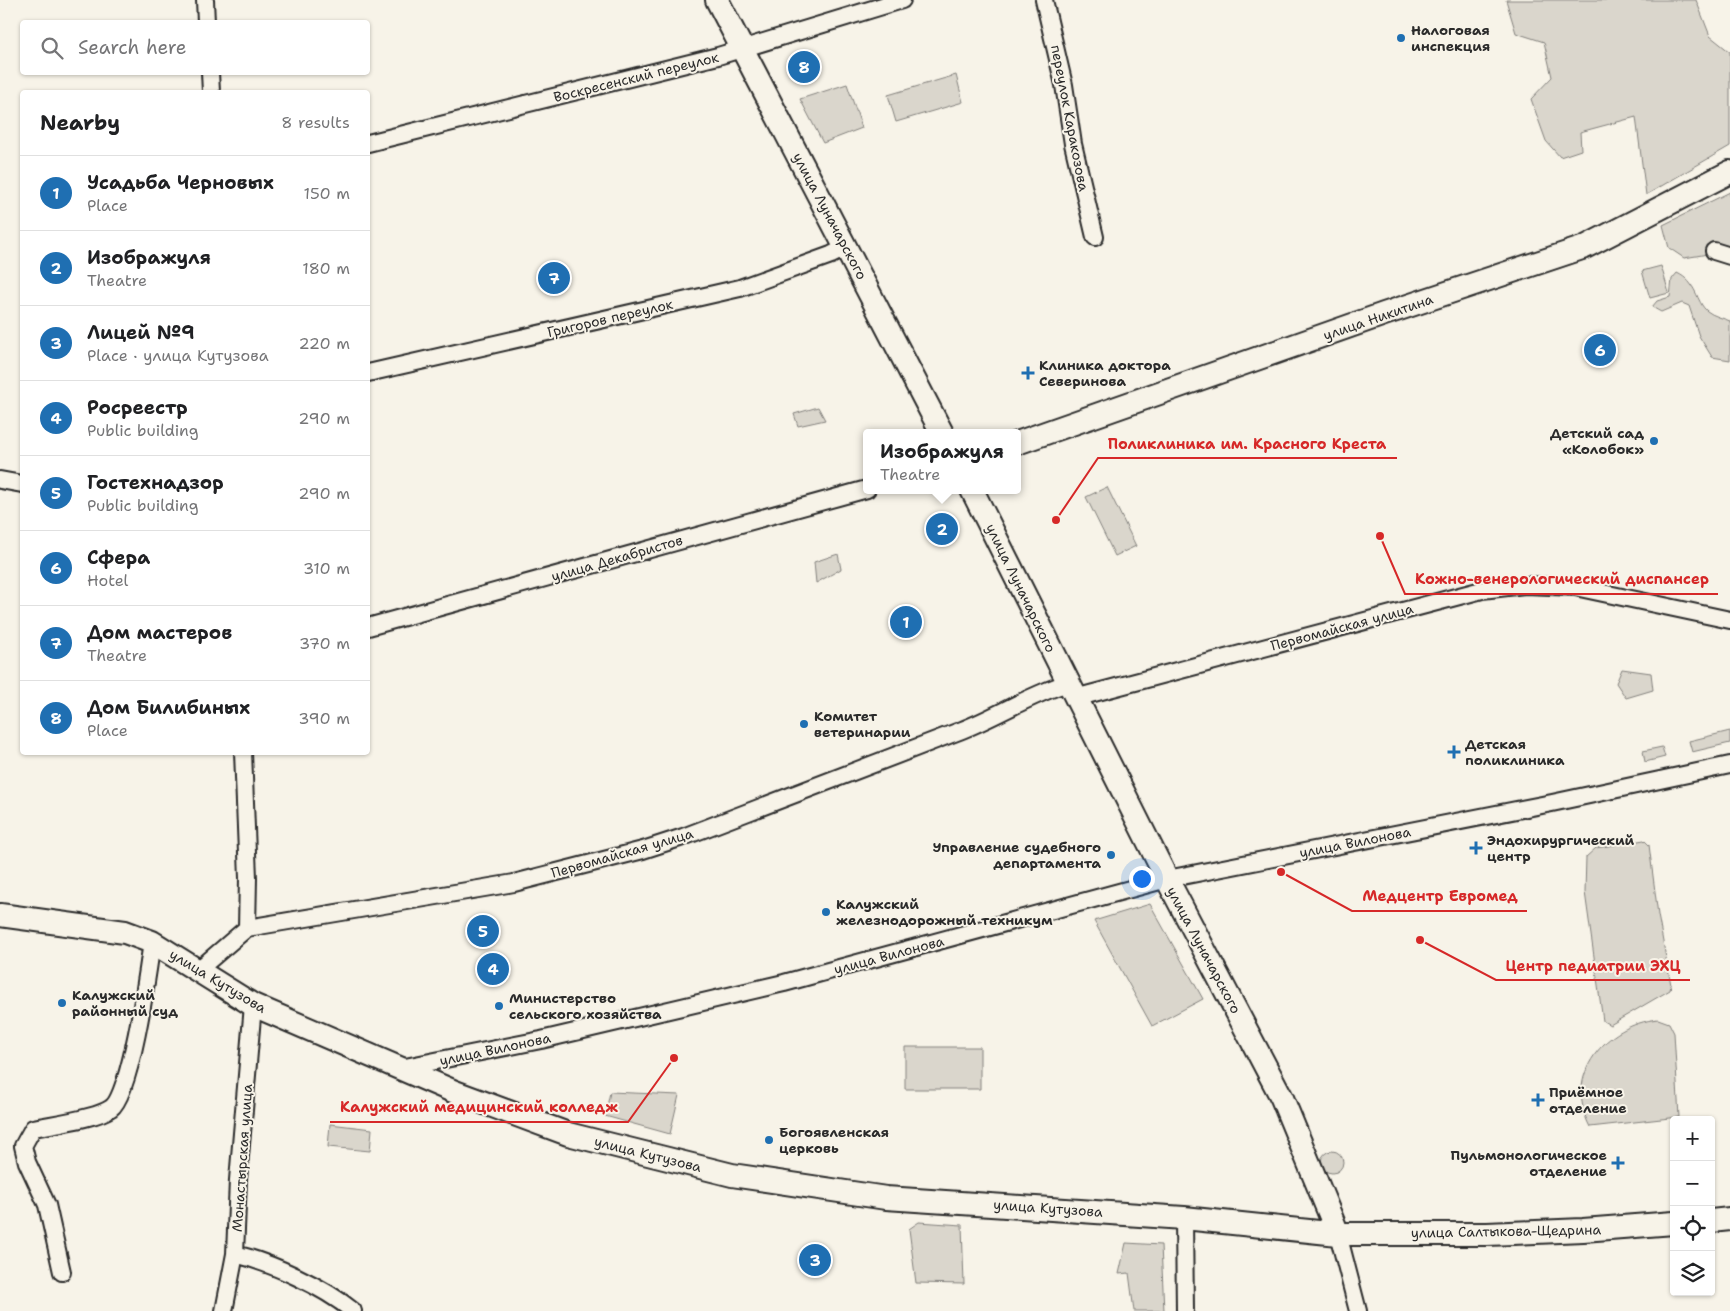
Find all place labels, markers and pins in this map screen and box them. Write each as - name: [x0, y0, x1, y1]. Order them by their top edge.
- place label: Налоговая инспекция: [1411, 21, 1490, 55]
- marker: Налоговая инспекция: [1395, 32, 1407, 44]
- pin: 8: [788, 48, 820, 86]
- pin: 7: [538, 259, 570, 297]
- pin: 6: [1584, 331, 1616, 369]
- place label: Клиника доктора Северинова: [1039, 356, 1171, 390]
- marker: Клиника доктора Северинова: [1021, 366, 1035, 380]
- place label: Детский сад «Колобок»: [1550, 424, 1644, 458]
- callout: Поликлиника им. Красного Креста: [1098, 428, 1397, 458]
- marker: Детский сад «Колобок»: [1648, 435, 1660, 447]
- pin: 2: [926, 510, 958, 548]
- callout: Кожно-венерологический диспансер: [1405, 564, 1718, 594]
- pin: 1: [890, 603, 922, 641]
- place label: Комитет ветеринарии: [814, 707, 911, 741]
- marker: Комитет ветеринарии: [798, 718, 810, 730]
- place label: Детская поликлиника: [1465, 735, 1565, 769]
- marker: Детская поликлиника: [1447, 745, 1461, 759]
- place label: Эндохирургический центр: [1487, 831, 1635, 865]
- place label: Управление судебного департамента: [932, 838, 1101, 872]
- marker: Эндохирургический центр: [1469, 841, 1483, 855]
- marker: Управление судебного департамента: [1105, 849, 1117, 861]
- callout: Медцентр Евромед: [1352, 881, 1527, 911]
- place label: Калужский железнодорожный техникум: [836, 895, 1053, 929]
- marker: Калужский железнодорожный техникум: [820, 906, 832, 918]
- pin: 5: [467, 912, 499, 950]
- pin: 4: [477, 950, 509, 988]
- callout: Центр педиатрии ЭХЦ: [1496, 950, 1690, 980]
- place label: Калужский районный суд: [72, 986, 178, 1020]
- place label: Министерство сельского хозяйства: [509, 989, 662, 1023]
- marker: Калужский районный суд: [56, 997, 68, 1009]
- marker: Министерство сельского хозяйства: [493, 1000, 505, 1012]
- place label: Приёмное отделение: [1549, 1083, 1627, 1117]
- callout: Калужский медицинский колледж: [330, 1092, 628, 1122]
- marker: Приёмное отделение: [1531, 1093, 1545, 1107]
- place label: Богоявленская церковь: [779, 1123, 889, 1157]
- marker: Богоявленская церковь: [763, 1134, 775, 1146]
- place label: Пульмонологическое отделение: [1451, 1146, 1607, 1180]
- marker: Пульмонологическое отделение: [1611, 1156, 1625, 1170]
- pin: 3: [799, 1241, 831, 1279]

